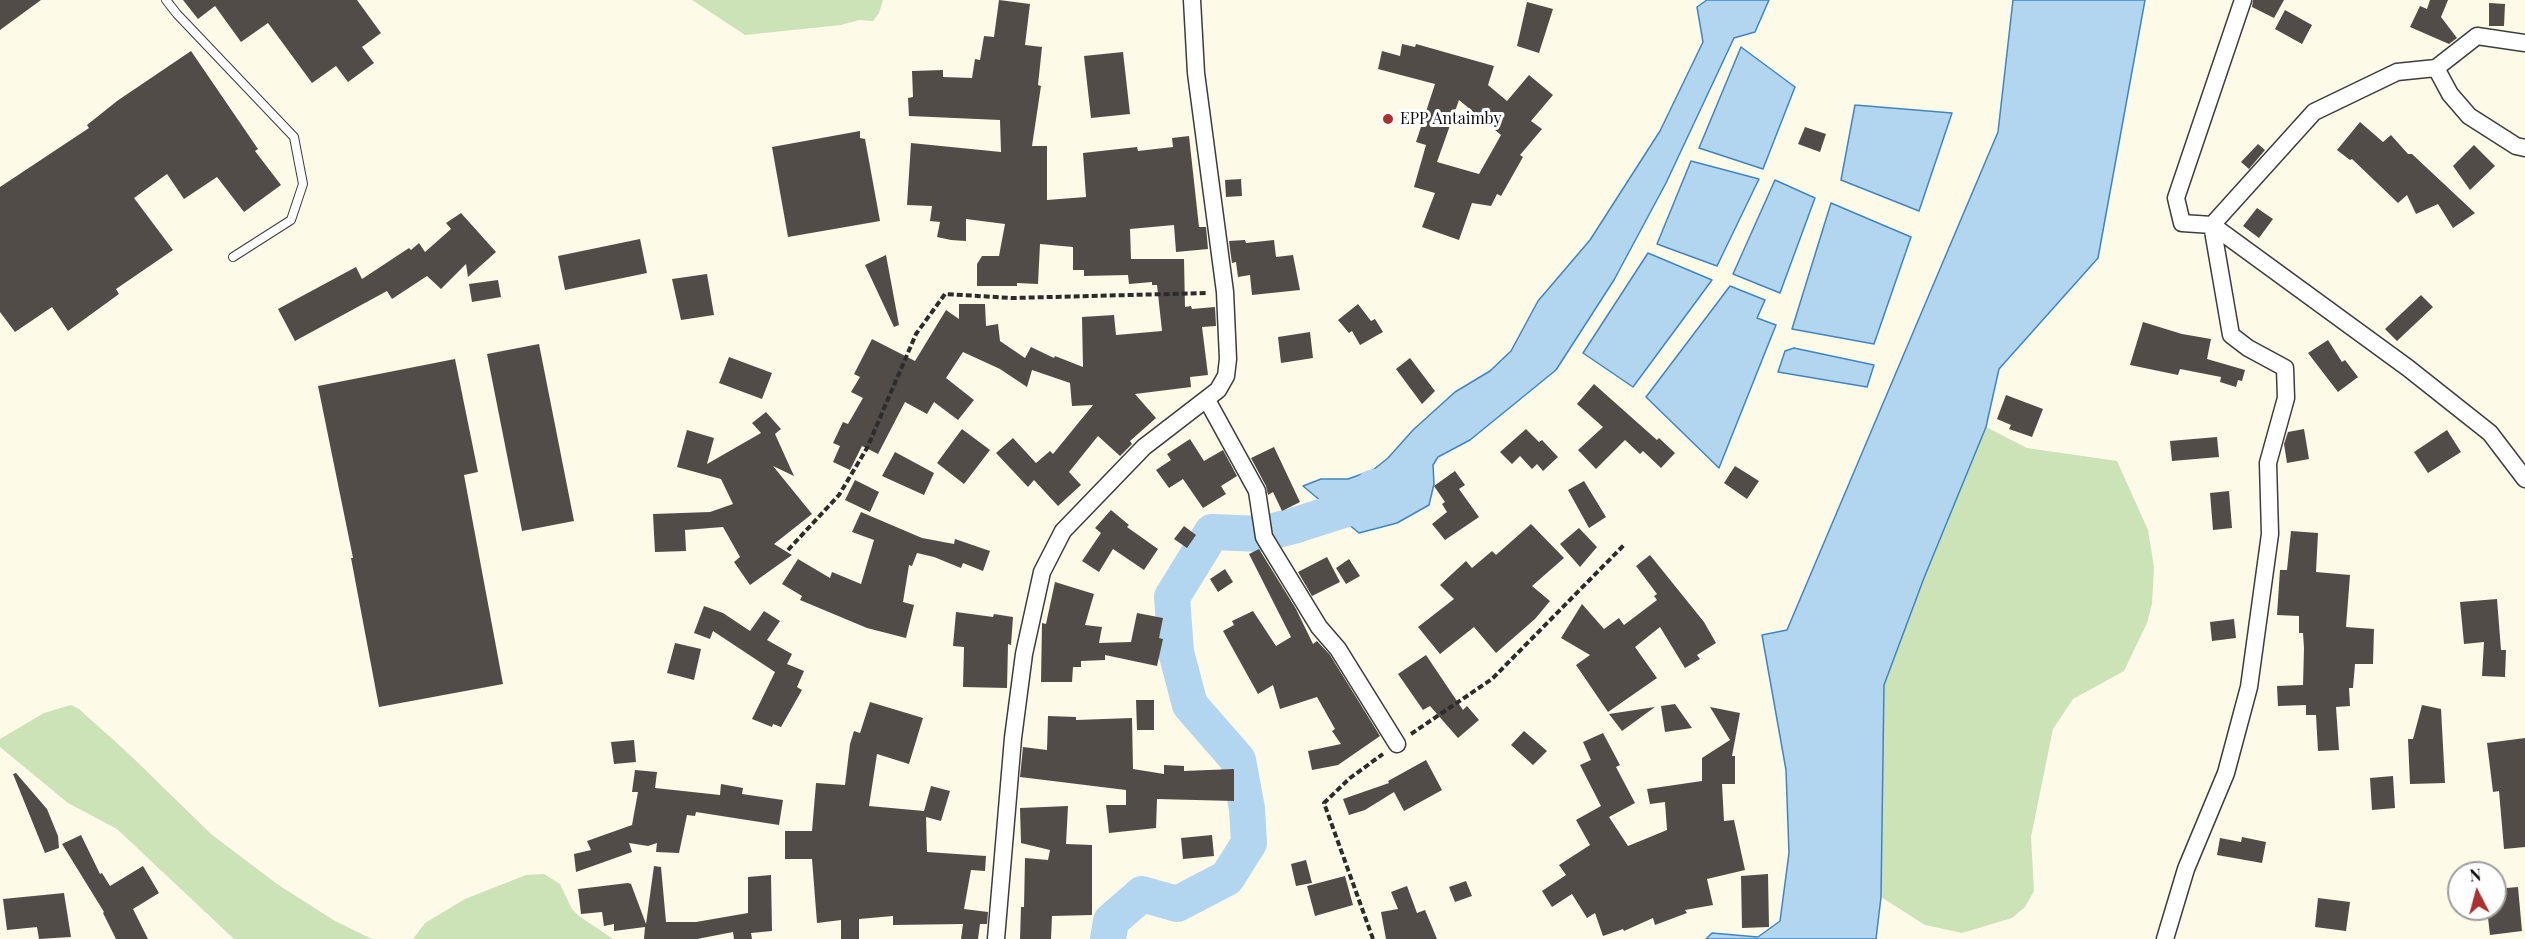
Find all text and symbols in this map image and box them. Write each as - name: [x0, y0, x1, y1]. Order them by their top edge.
- place label: EPP Antaimby: [1400, 109, 1502, 129]
- marker: EPP Antaimby: [1381, 112, 1395, 126]
- north arrow: [2447, 861, 2507, 921]
- text: N: [2468, 864, 2482, 886]

